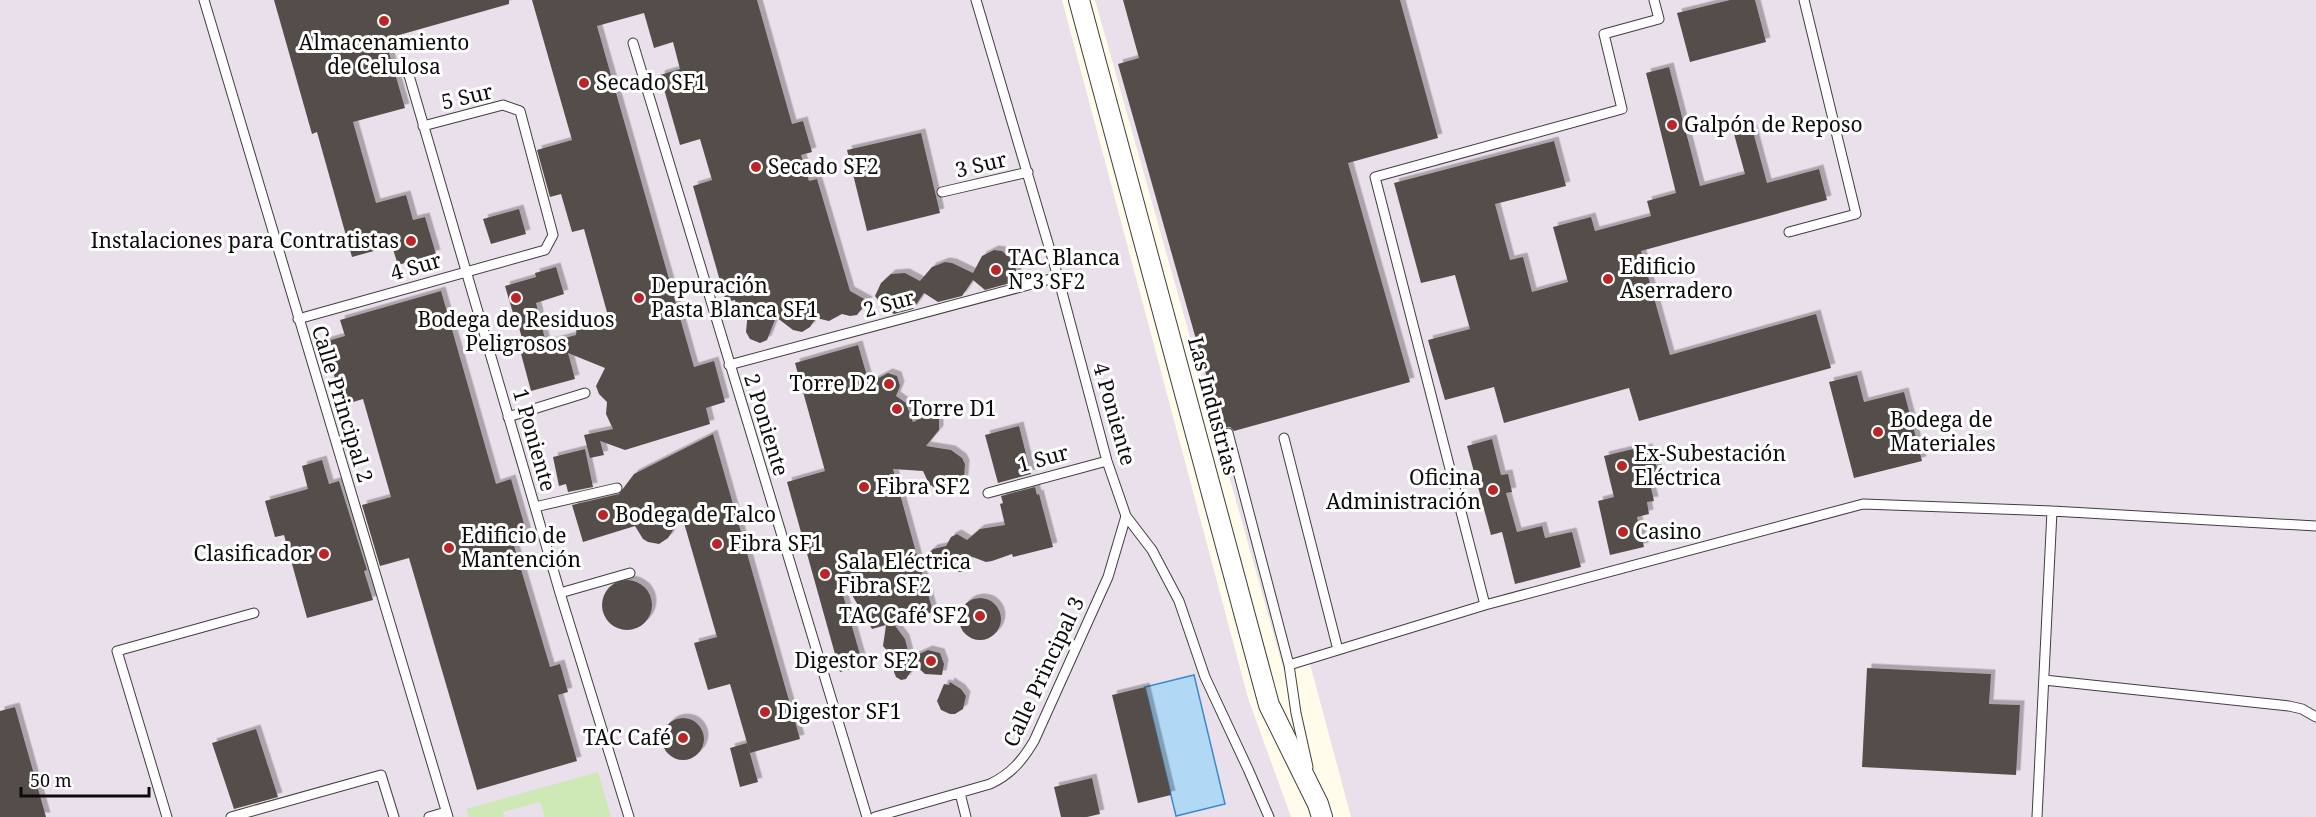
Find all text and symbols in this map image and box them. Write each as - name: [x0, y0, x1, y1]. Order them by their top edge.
- marker: Almacenamiento de Celulosa: [377, 14, 391, 28]
- place label: Almacenamiento de Celulosa: [299, 28, 469, 80]
- place label: Secado SF1: [596, 68, 707, 96]
- marker: Secado SF1: [577, 76, 591, 90]
- street label: 5 Sur: [438, 77, 495, 115]
- place label: Galpón de Reposo: [1684, 110, 1863, 138]
- marker: Galpón de Reposo: [1665, 118, 1679, 132]
- street label: 3 Sur: [952, 145, 1009, 183]
- place label: Secado SF2: [768, 152, 879, 180]
- marker: Secado SF2: [749, 160, 763, 174]
- place label: Instalaciones para Contratistas: [91, 226, 399, 254]
- marker: Instalaciones para Contratistas: [404, 234, 418, 248]
- place label: TAC Blanca N°3 SF2: [1008, 243, 1120, 295]
- street label: 4 Sur: [387, 245, 445, 287]
- place label: Edificio Aserradero: [1620, 252, 1733, 304]
- marker: TAC Blanca N°3 SF2: [989, 263, 1003, 277]
- place label: Depuración Pasta Blanca SF1: [651, 271, 818, 323]
- marker: Edificio Aserradero: [1601, 272, 1615, 286]
- street label: 2 Sur: [860, 283, 918, 323]
- marker: Bodega de Residuos Peligrosos: [509, 291, 523, 305]
- marker: Depuración Pasta Blanca SF1: [632, 291, 646, 305]
- place label: Bodega de Residuos Peligrosos: [417, 305, 615, 357]
- street label: Calle Principal 2: [306, 322, 380, 486]
- street label: Las Industrias: [1182, 333, 1246, 478]
- street label: 4 Poniente: [1087, 359, 1143, 468]
- place label: Torre D2: [790, 369, 877, 397]
- street label: 2 Poniente: [738, 370, 796, 479]
- marker: Torre D2: [882, 377, 896, 391]
- street label: 1 Poniente: [507, 385, 563, 494]
- place label: Torre D1: [909, 394, 996, 422]
- marker: Torre D1: [890, 402, 904, 416]
- place label: Bodega de Materiales: [1890, 405, 1996, 457]
- marker: Bodega de Materiales: [1871, 425, 1885, 439]
- street label: 1 Sur: [1014, 438, 1072, 478]
- place label: Ex-Subestación Eléctrica: [1634, 439, 1786, 491]
- marker: Ex-Subestación Eléctrica: [1615, 459, 1629, 473]
- place label: Oficina Administración: [1326, 463, 1481, 515]
- place label: Fibra SF2: [876, 472, 970, 500]
- marker: Fibra SF2: [857, 480, 871, 494]
- marker: Oficina Administración: [1486, 483, 1500, 497]
- place label: Bodega de Talco: [615, 500, 776, 528]
- marker: Bodega de Talco: [596, 508, 610, 522]
- place label: Casino: [1635, 517, 1702, 545]
- place label: Edificio de Mantención: [461, 521, 581, 573]
- marker: Casino: [1616, 525, 1630, 539]
- place label: Fibra SF1: [729, 529, 823, 557]
- marker: Fibra SF1: [710, 537, 724, 551]
- place label: Clasificador: [194, 539, 312, 567]
- marker: Edificio de Mantención: [442, 541, 456, 555]
- marker: Clasificador: [317, 547, 331, 561]
- place label: Sala Eléctrica Fibra SF2: [837, 547, 971, 599]
- marker: Sala Eléctrica Fibra SF2: [818, 567, 832, 581]
- street label: Calle Principal 3: [996, 592, 1090, 751]
- place label: TAC Café SF2: [839, 601, 968, 629]
- marker: TAC Café SF2: [973, 609, 987, 623]
- place label: Digestor SF2: [795, 646, 919, 674]
- marker: Digestor SF2: [924, 654, 938, 668]
- place label: Digestor SF1: [777, 697, 901, 725]
- marker: Digestor SF1: [758, 705, 772, 719]
- place label: TAC Café: [583, 723, 671, 751]
- marker: TAC Café: [676, 731, 690, 745]
- scale bar: [21, 760, 148, 798]
- text: 50 m: [30, 768, 72, 792]

